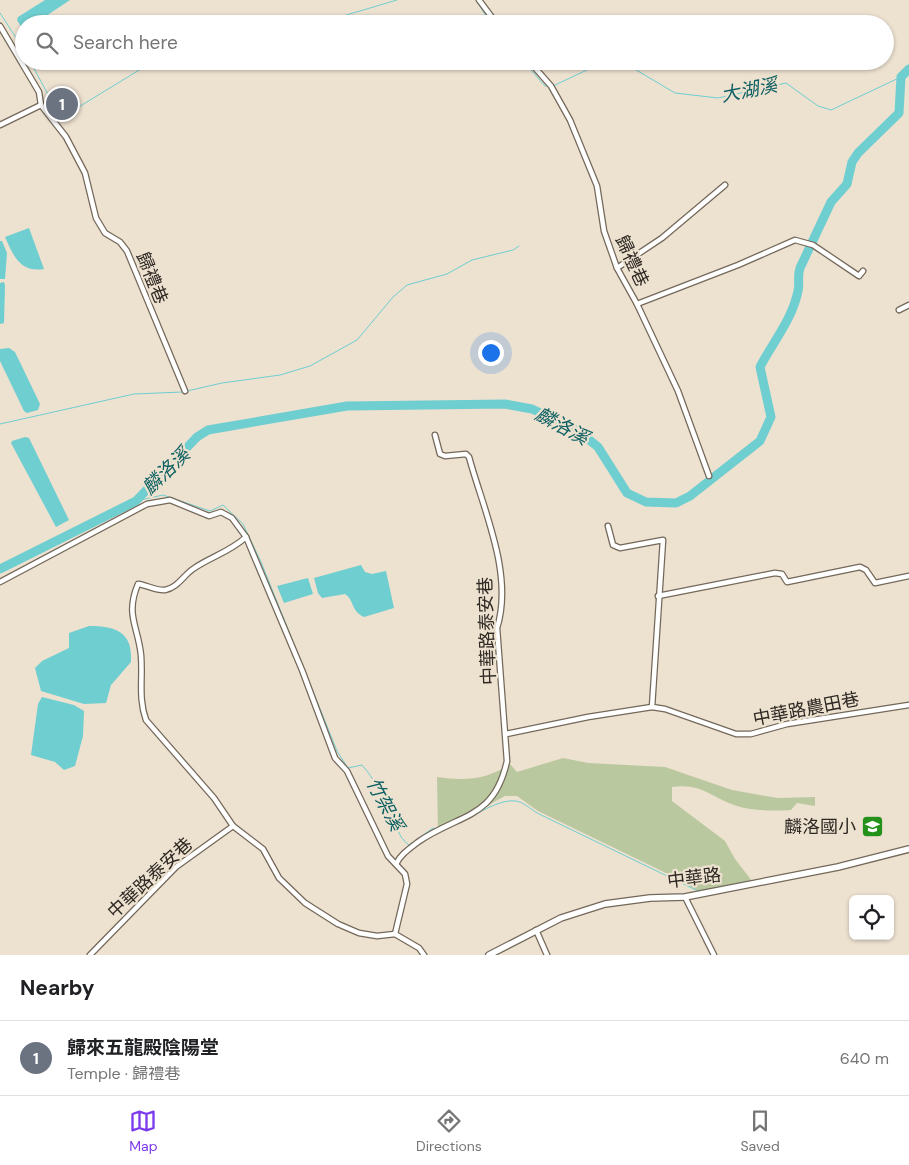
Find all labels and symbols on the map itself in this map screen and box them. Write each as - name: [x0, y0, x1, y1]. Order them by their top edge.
- water label: 大湖溪: [719, 72, 782, 108]
- pin: 1: [46, 85, 78, 123]
- street label: 歸禮巷: [610, 231, 654, 291]
- street label: 歸禮巷: [131, 248, 173, 308]
- your location: [478, 340, 504, 366]
- water label: 麟洛溪: [531, 402, 596, 452]
- water label: 麟洛溪: [137, 440, 197, 500]
- street label: 中華路泰安巷: [473, 577, 501, 685]
- street label: 中華路農田巷: [751, 687, 861, 731]
- water label: 竹架溪: [361, 773, 411, 838]
- place label: 麟洛國小: [784, 815, 856, 839]
- school or university icon: 麟洛國小: [860, 815, 884, 839]
- street label: 中華路泰安巷: [102, 832, 198, 924]
- street label: 中華路: [666, 863, 722, 893]

